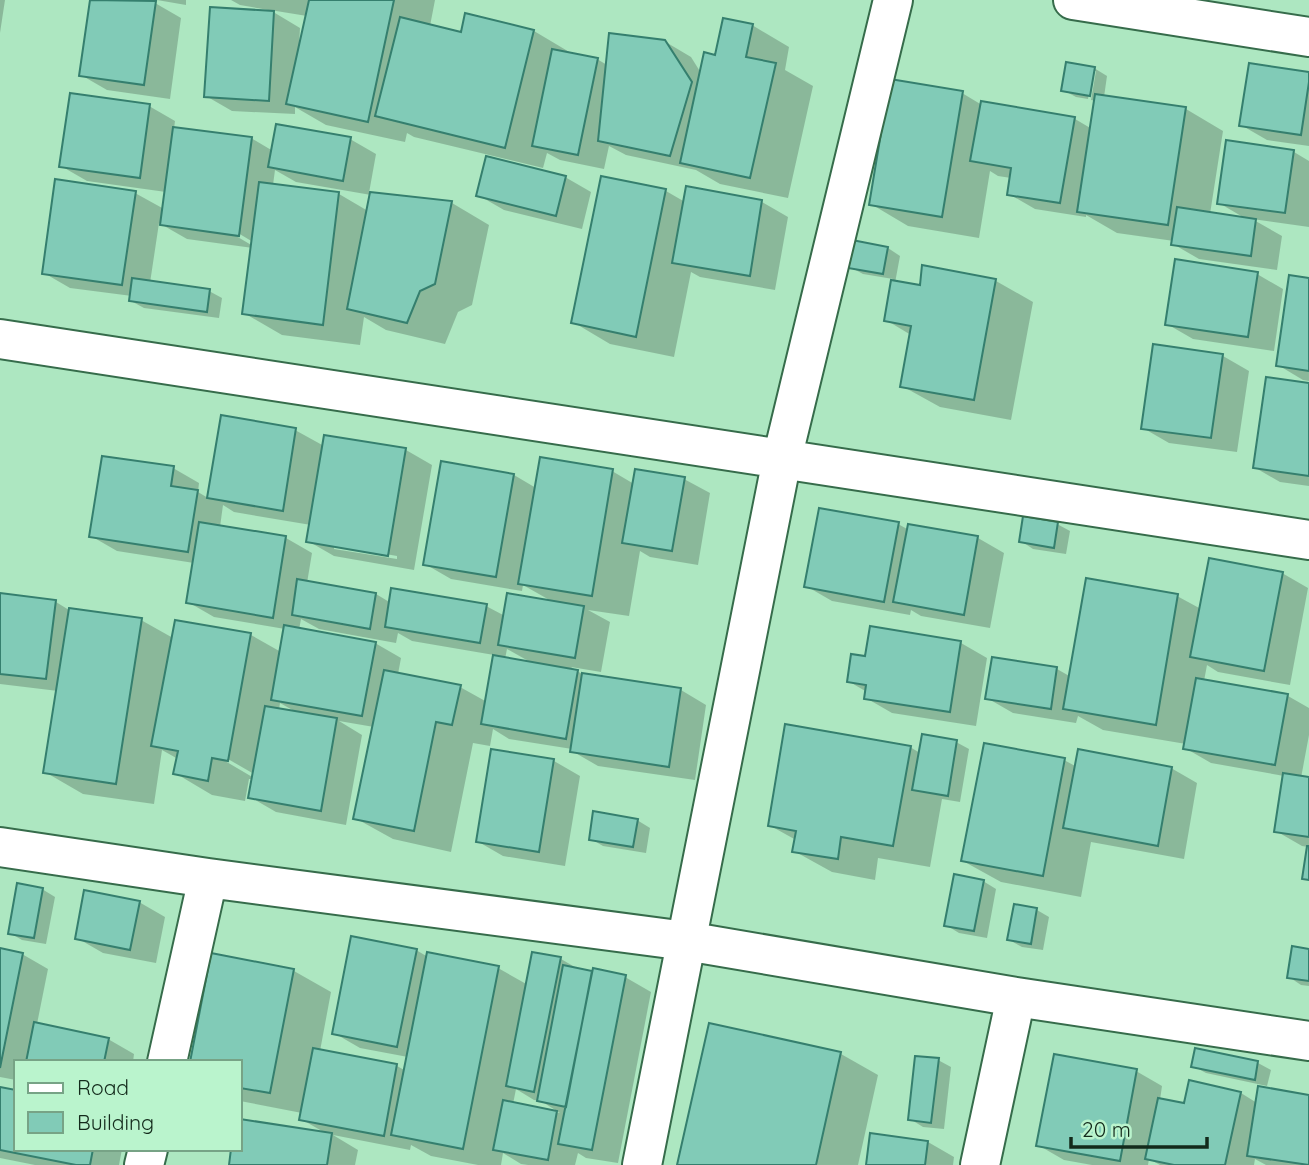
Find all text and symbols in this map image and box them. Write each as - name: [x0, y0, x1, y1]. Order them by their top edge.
- legend: [14, 1060, 242, 1151]
- text: Road: [77, 1074, 129, 1100]
- scale bar: [1071, 1106, 1208, 1150]
- text: Building: [77, 1109, 154, 1135]
- text: 20 m: [1082, 1116, 1131, 1142]

